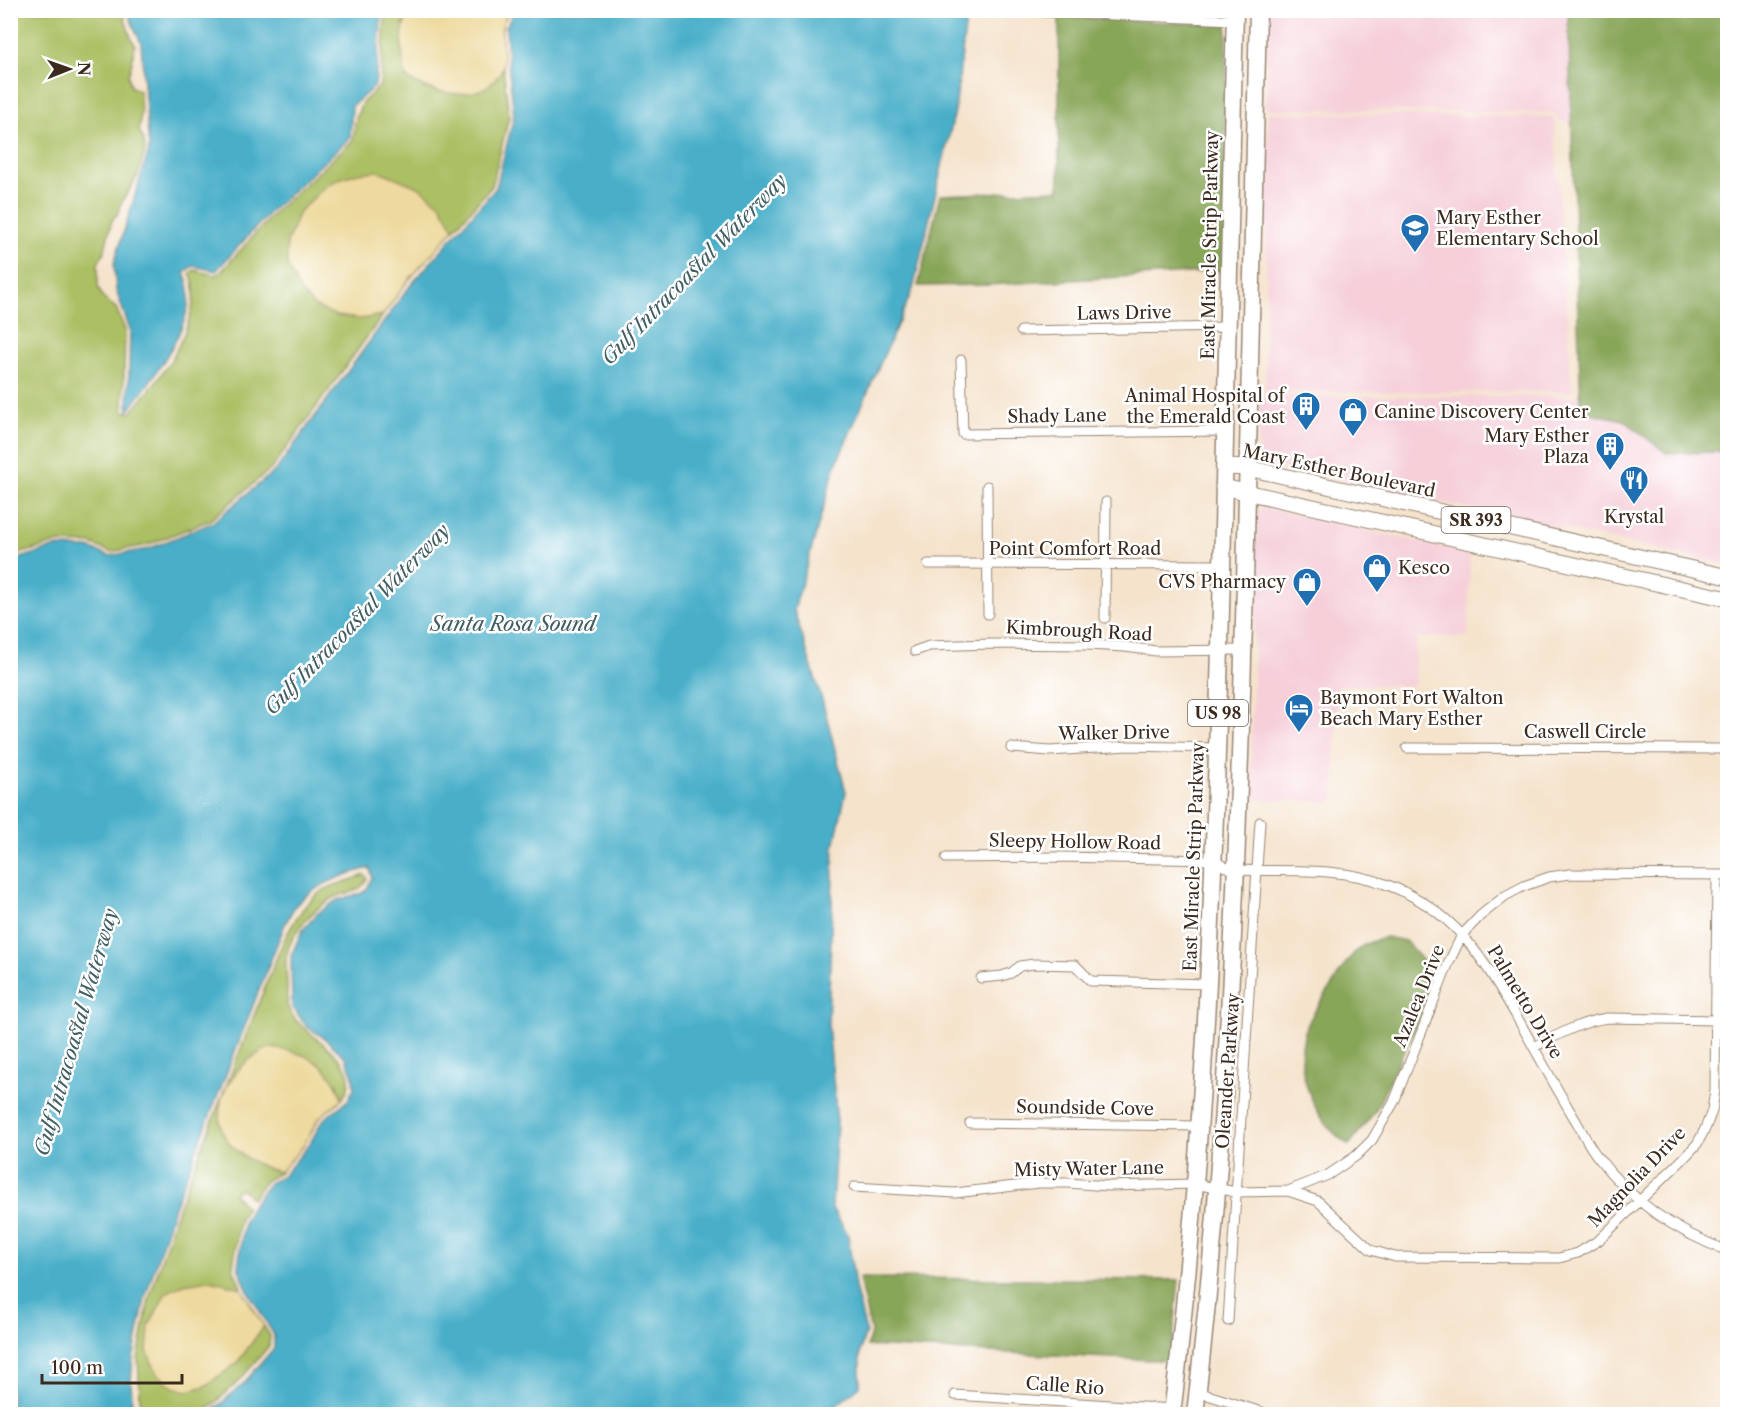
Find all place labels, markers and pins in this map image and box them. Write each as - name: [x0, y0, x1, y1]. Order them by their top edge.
- place label: Mary Esther Elementary School: [1436, 207, 1599, 250]
- school or university icon: Mary Esther Elementary School: [1399, 212, 1431, 254]
- place label: Animal Hospital of the Emerald Coast: [1124, 385, 1288, 428]
- building icon: Animal Hospital of the Emerald Coast: [1290, 390, 1322, 432]
- shop icon: Canine Discovery Center: [1337, 396, 1369, 438]
- place label: Canine Discovery Center: [1374, 401, 1589, 423]
- place label: Mary Esther Plaza: [1484, 425, 1589, 468]
- building icon: Mary Esther Plaza: [1594, 430, 1626, 472]
- restaurant icon: Krystal: [1618, 464, 1650, 506]
- place label: Krystal: [1604, 506, 1664, 528]
- shop icon: Kesco: [1361, 552, 1393, 594]
- place label: Kesco: [1398, 557, 1450, 579]
- shop icon: CVS Pharmacy: [1291, 566, 1323, 608]
- place label: CVS Pharmacy: [1158, 571, 1287, 593]
- place label: Baymont Fort Walton Beach Mary Esther: [1320, 687, 1504, 730]
- hotel icon: Baymont Fort Walton Beach Mary Esther: [1283, 692, 1315, 734]

